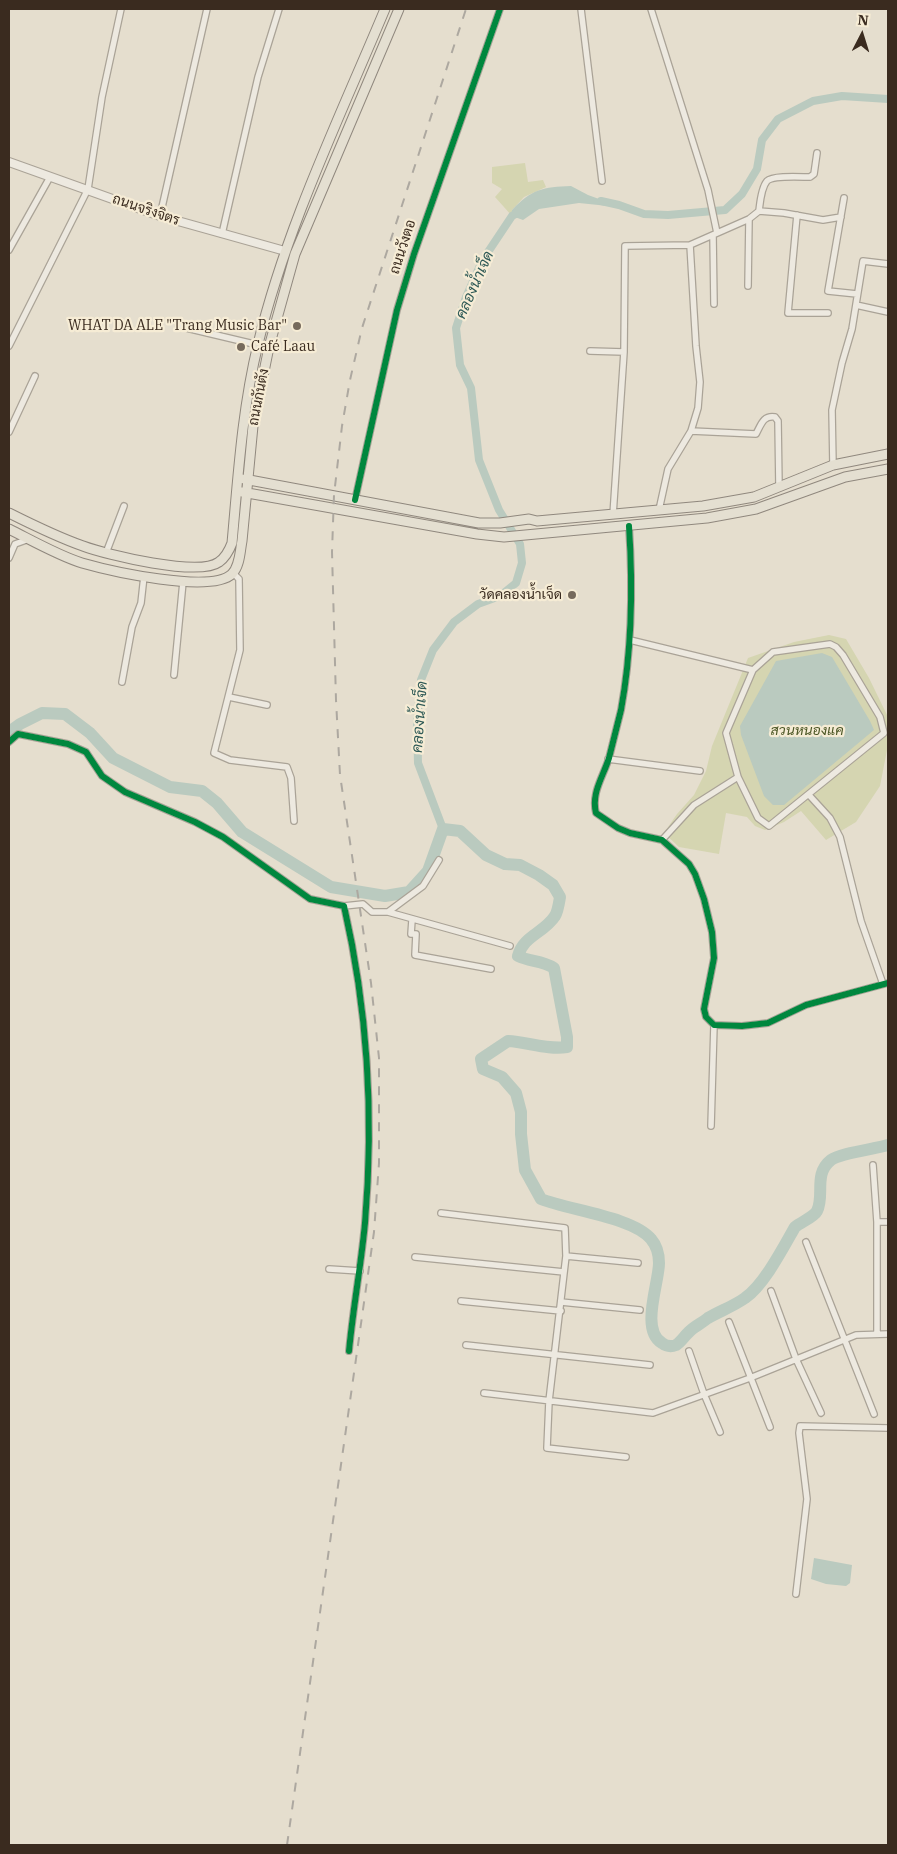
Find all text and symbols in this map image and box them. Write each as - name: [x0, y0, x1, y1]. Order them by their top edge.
- north arrow: [837, 10, 887, 60]
- text: N: [857, 11, 870, 30]
- street label: ถนนจริงจิตร: [110, 191, 182, 229]
- street label: ถนนวังตอ: [386, 218, 420, 276]
- water label: คลองน้ำเจ็ด: [452, 248, 498, 322]
- place label: WHAT DA ALE "Trang Music Bar": [68, 318, 287, 334]
- marker: WHAT DA ALE "Trang Music Bar": [291, 320, 303, 332]
- place label: Café Laau: [251, 339, 315, 355]
- marker: Café Laau: [235, 341, 247, 353]
- street label: ถนนกันตัง: [245, 367, 273, 427]
- place label: วัดคลองน้ำเจ็ด: [479, 587, 562, 603]
- marker: วัดคลองน้ำเจ็ด: [566, 589, 578, 601]
- water label: คลองน้ำเจ็ด: [409, 680, 431, 754]
- park label: สวนหนองแค: [770, 723, 844, 739]

